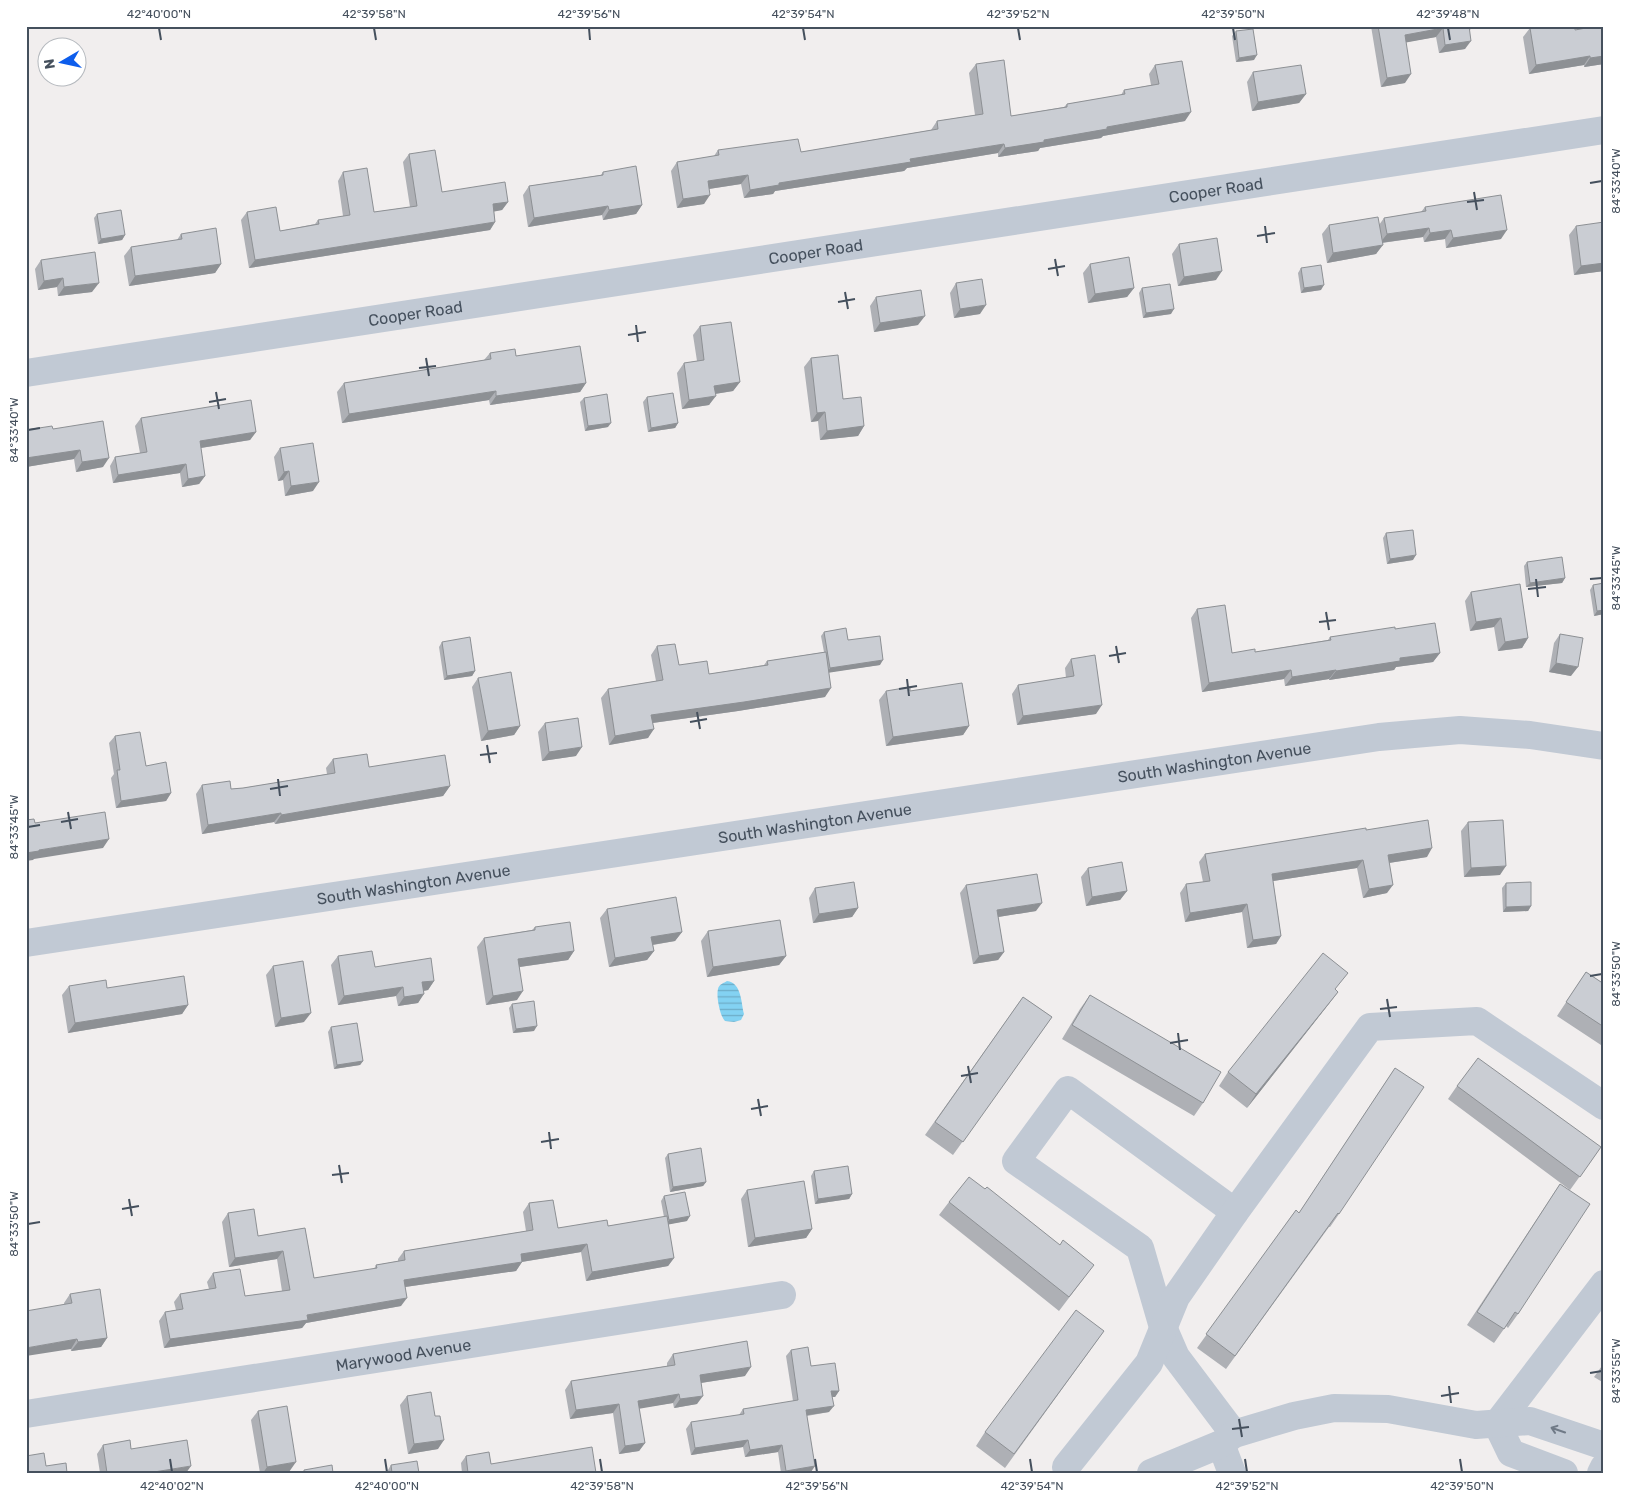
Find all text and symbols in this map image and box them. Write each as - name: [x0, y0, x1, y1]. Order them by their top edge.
- text: 42°40'00"N: [127, 7, 191, 21]
- text: 42°39'58"N: [342, 7, 406, 21]
- text: 42°39'56"N: [558, 7, 620, 21]
- text: 42°39'54"N: [771, 7, 835, 21]
- text: 42°39'52"N: [986, 7, 1050, 21]
- text: 42°39'50"N: [1201, 7, 1265, 21]
- text: 42°39'48"N: [1416, 7, 1480, 21]
- north arrow: [38, 38, 88, 88]
- text: N: [40, 58, 59, 70]
- text: 84°33'40"W: [1609, 148, 1623, 214]
- street label: Cooper Road: [1168, 174, 1265, 207]
- street label: Cooper Road: [767, 235, 864, 269]
- street label: Cooper Road: [367, 297, 464, 330]
- text: 84°33'40"W: [7, 397, 21, 463]
- text: 84°33'45"W: [1609, 545, 1623, 610]
- street label: South Washington Avenue: [1116, 738, 1313, 787]
- text: 84°33'45"W: [7, 794, 21, 859]
- street label: South Washington Avenue: [717, 799, 913, 847]
- street label: South Washington Avenue: [315, 860, 512, 909]
- text: 84°33'50"W: [1609, 941, 1623, 1007]
- text: 84°33'50"W: [7, 1191, 21, 1257]
- street label: Marywood Avenue: [334, 1335, 472, 1375]
- text: 84°33'55"W: [1609, 1338, 1623, 1404]
- one-way arrow: [1550, 1425, 1566, 1434]
- text: 42°40'02"N: [140, 1479, 204, 1493]
- text: 42°40'00"N: [355, 1479, 419, 1493]
- text: 42°39'58"N: [570, 1479, 634, 1493]
- text: 42°39'56"N: [786, 1479, 848, 1493]
- text: 42°39'54"N: [1000, 1479, 1064, 1493]
- text: 42°39'52"N: [1215, 1479, 1279, 1493]
- text: 42°39'50"N: [1430, 1479, 1494, 1493]

